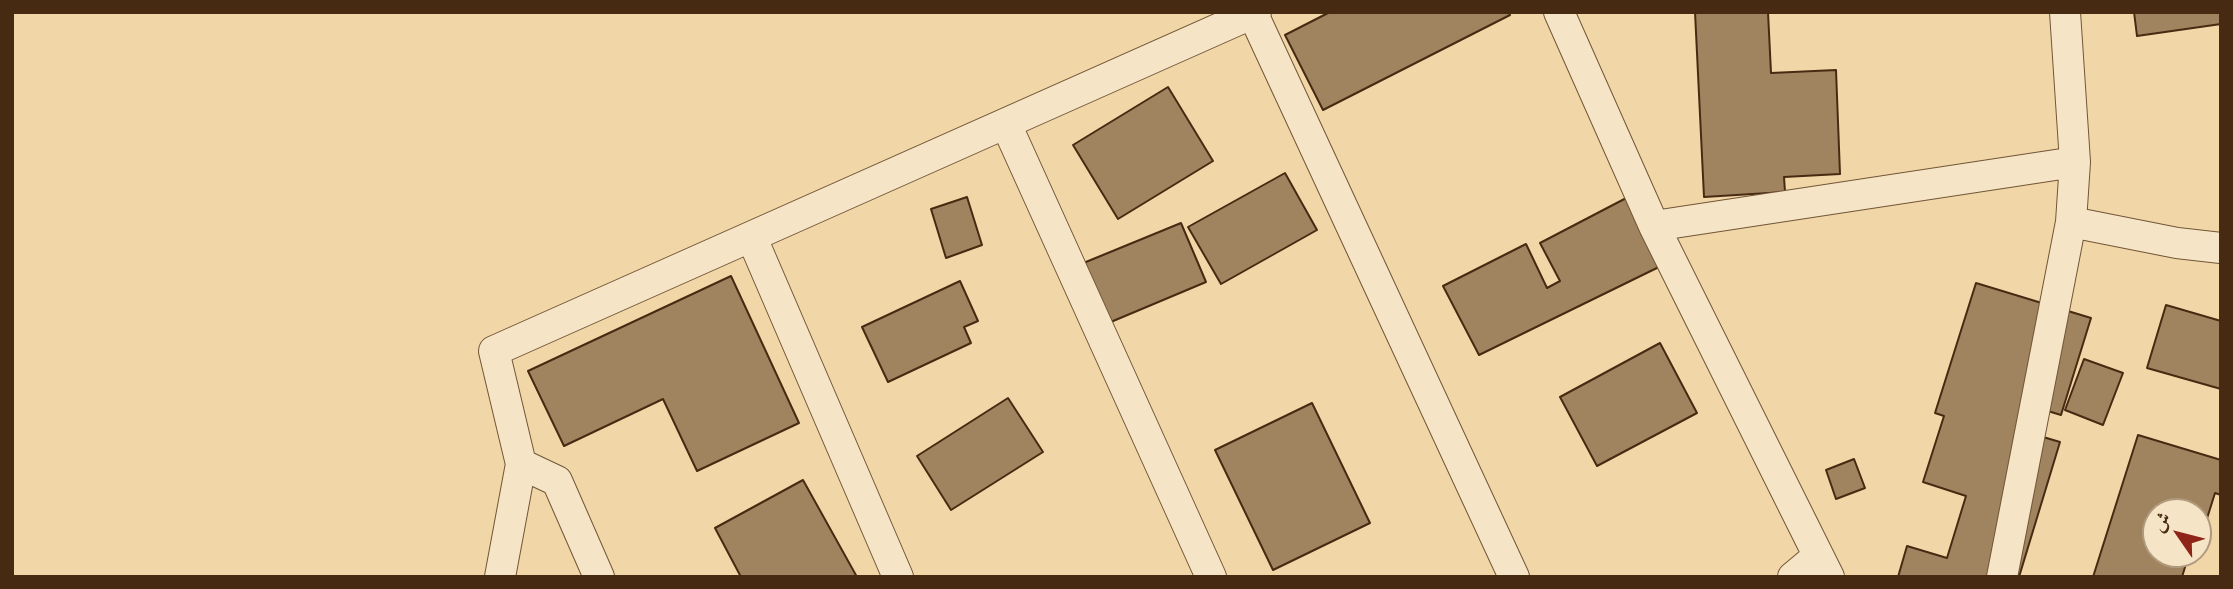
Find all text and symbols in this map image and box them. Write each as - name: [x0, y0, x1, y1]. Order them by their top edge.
- north arrow: [2142, 498, 2212, 568]
- text: ش: [2146, 508, 2176, 536]

